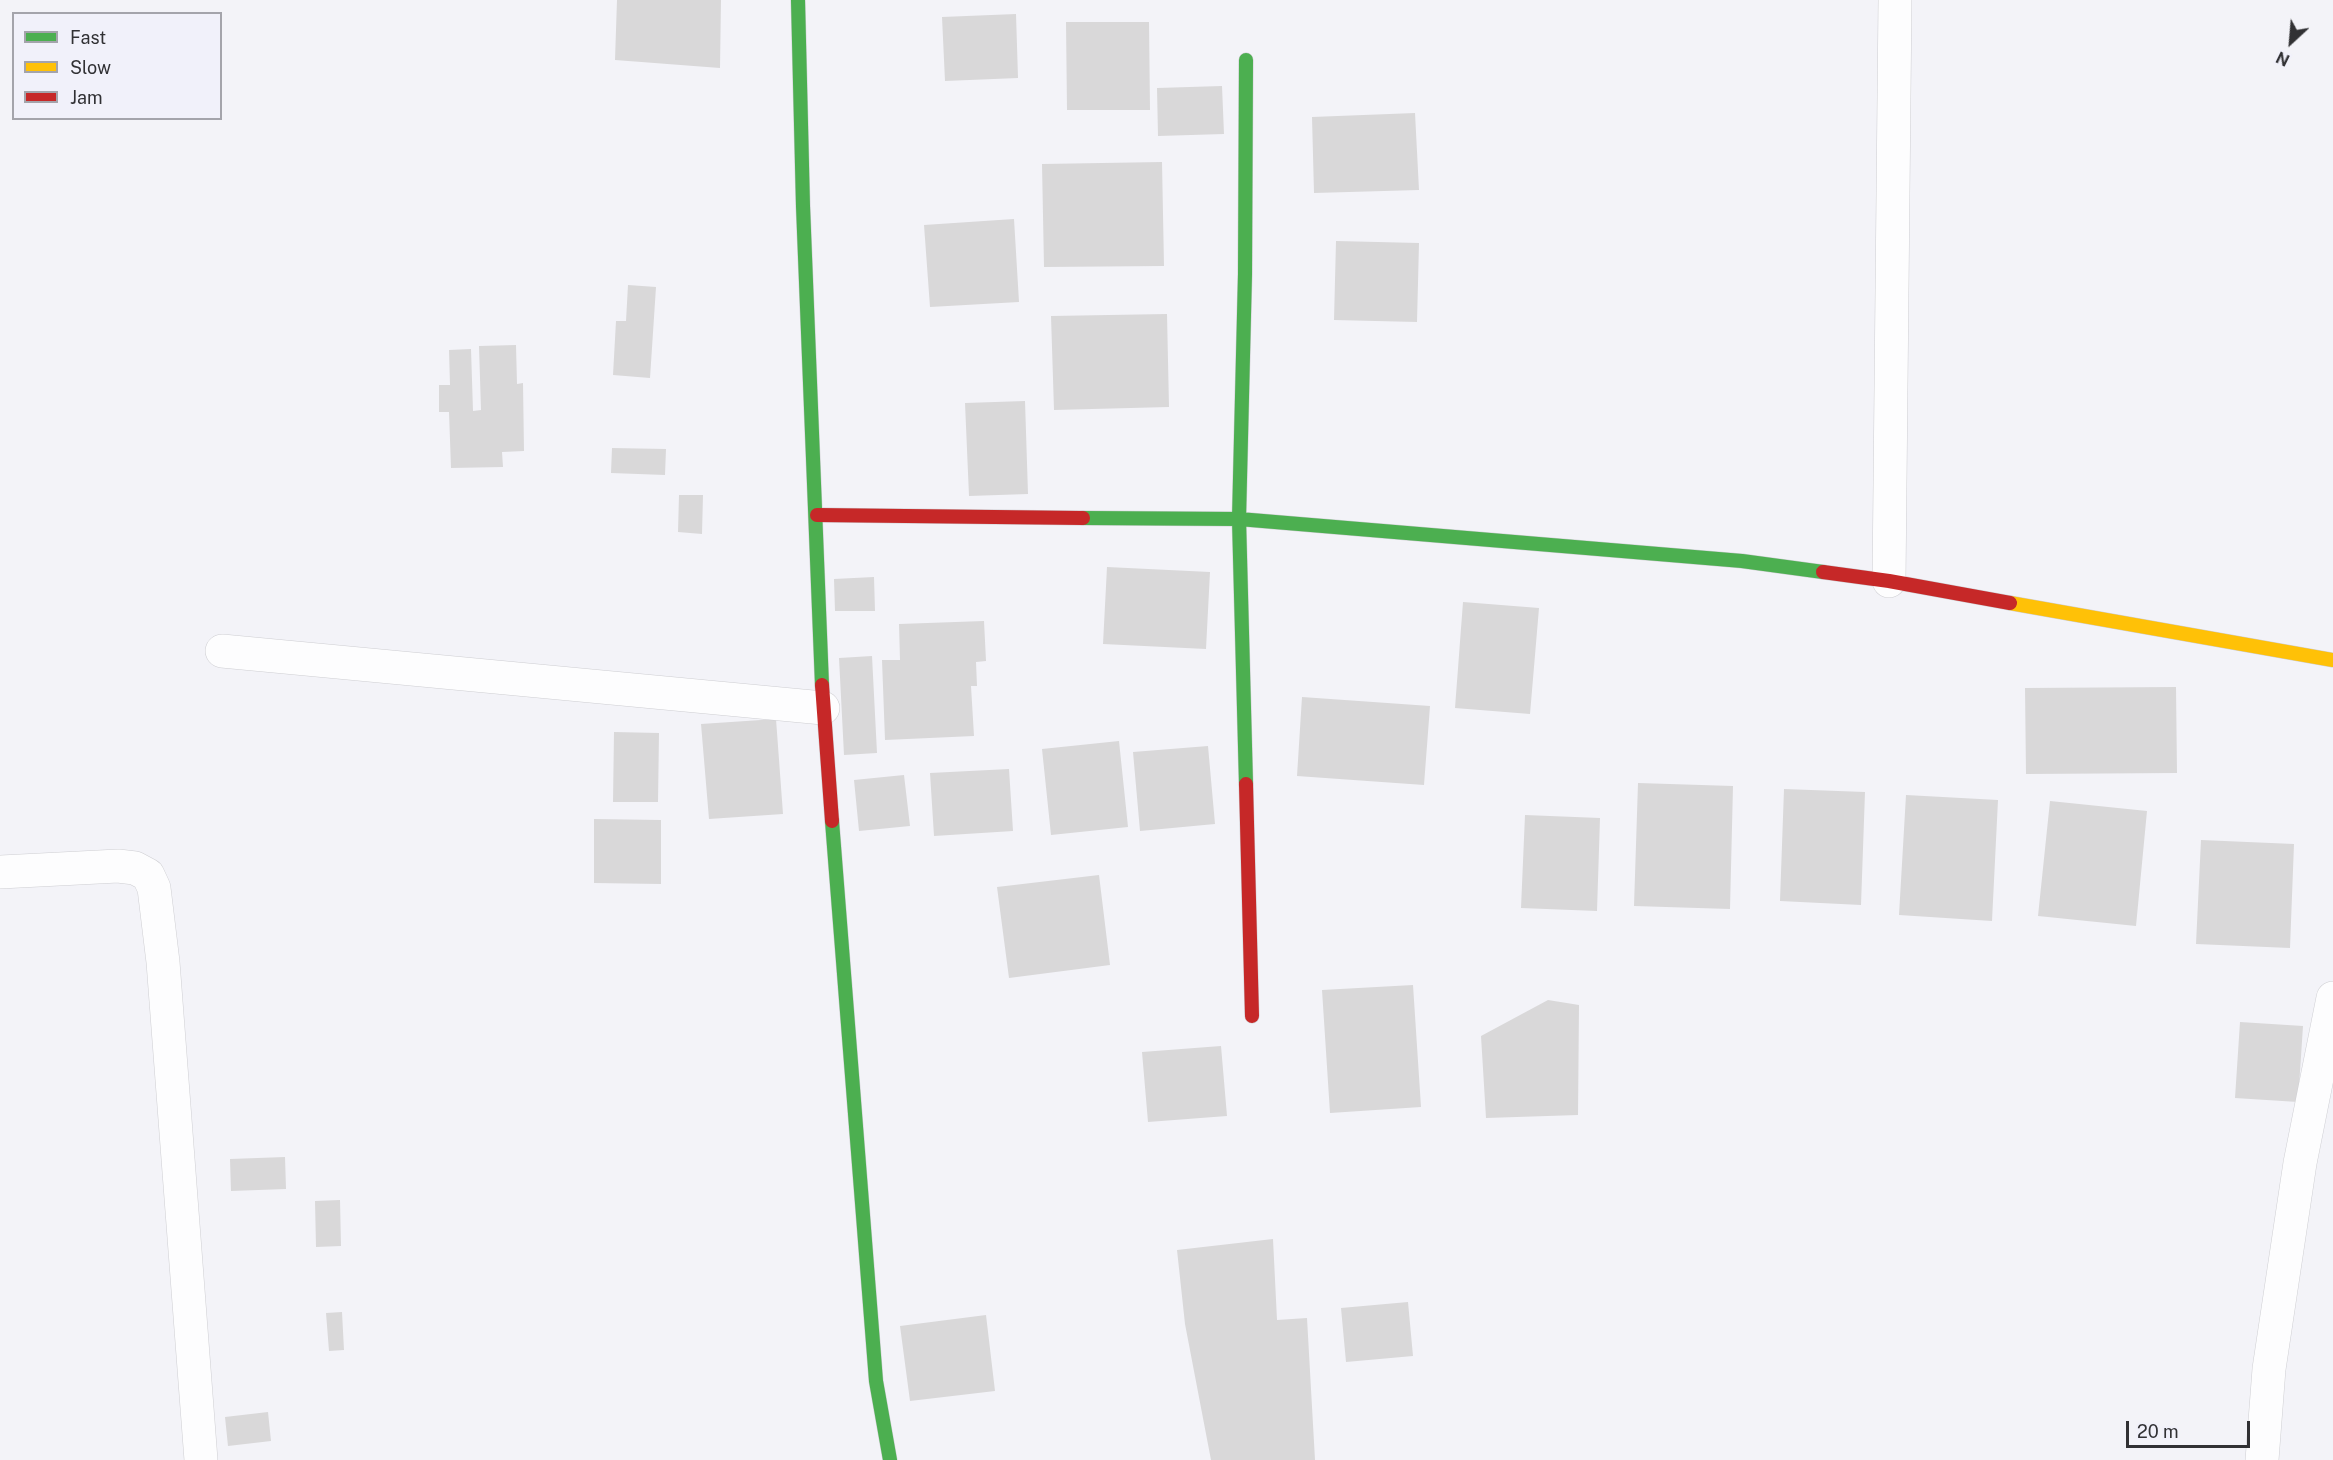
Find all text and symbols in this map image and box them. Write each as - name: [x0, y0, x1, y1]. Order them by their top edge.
- legend: [12, 12, 222, 120]
- north arrow: [2261, 12, 2321, 72]
- text: Fast: [70, 27, 106, 48]
- text: N: [2273, 47, 2293, 70]
- text: Slow: [70, 57, 111, 78]
- text: Jam: [70, 87, 103, 108]
- scale bar: [2129, 1409, 2254, 1447]
- text: 20 m: [2137, 1421, 2179, 1442]

